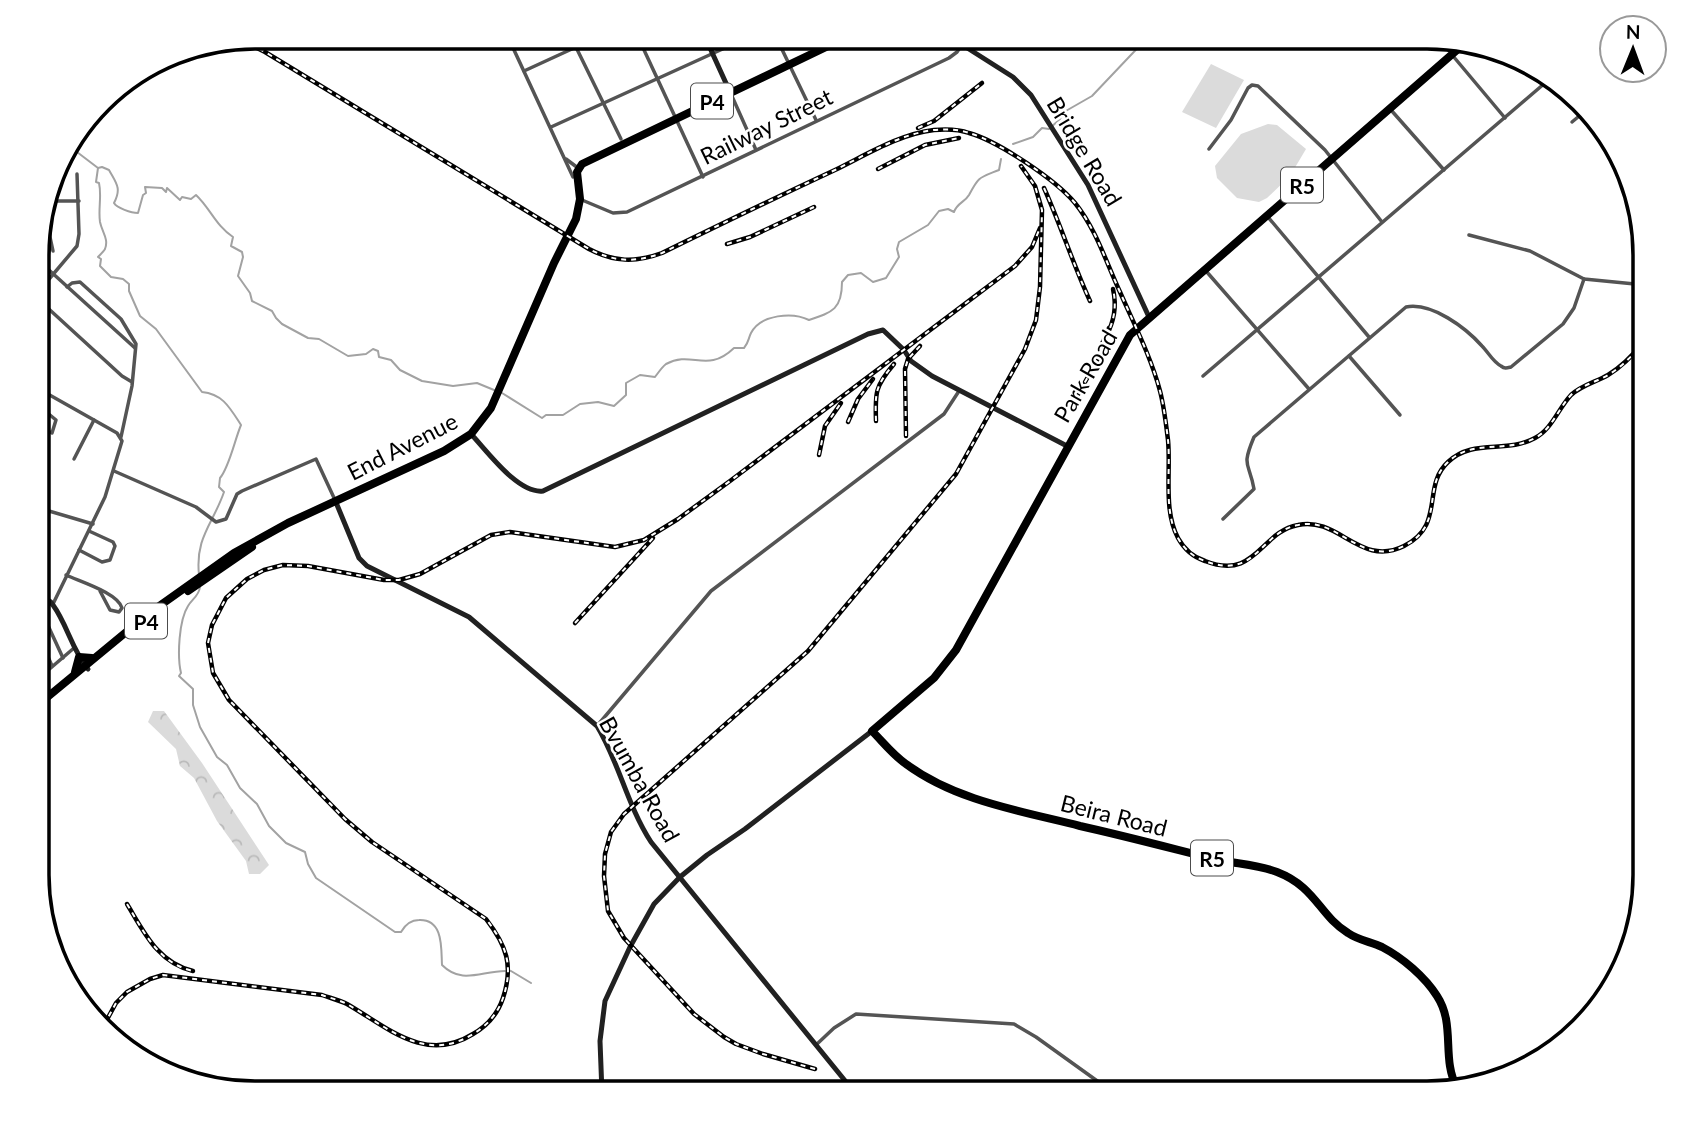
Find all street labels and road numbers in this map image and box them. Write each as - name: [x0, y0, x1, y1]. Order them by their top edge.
- street label: Railway Street: [695, 82, 837, 170]
- road number: P4: [691, 84, 733, 119]
- street label: Bridge Road: [1042, 91, 1128, 211]
- road number: R5: [1281, 168, 1323, 202]
- street label: Park Road: [1047, 325, 1123, 427]
- street label: End Avenue: [342, 406, 462, 486]
- road number: P4: [125, 604, 167, 638]
- street label: Bvumba Road: [594, 711, 686, 847]
- street label: Beira Road: [1058, 788, 1170, 842]
- road number: R5: [1191, 840, 1233, 876]

